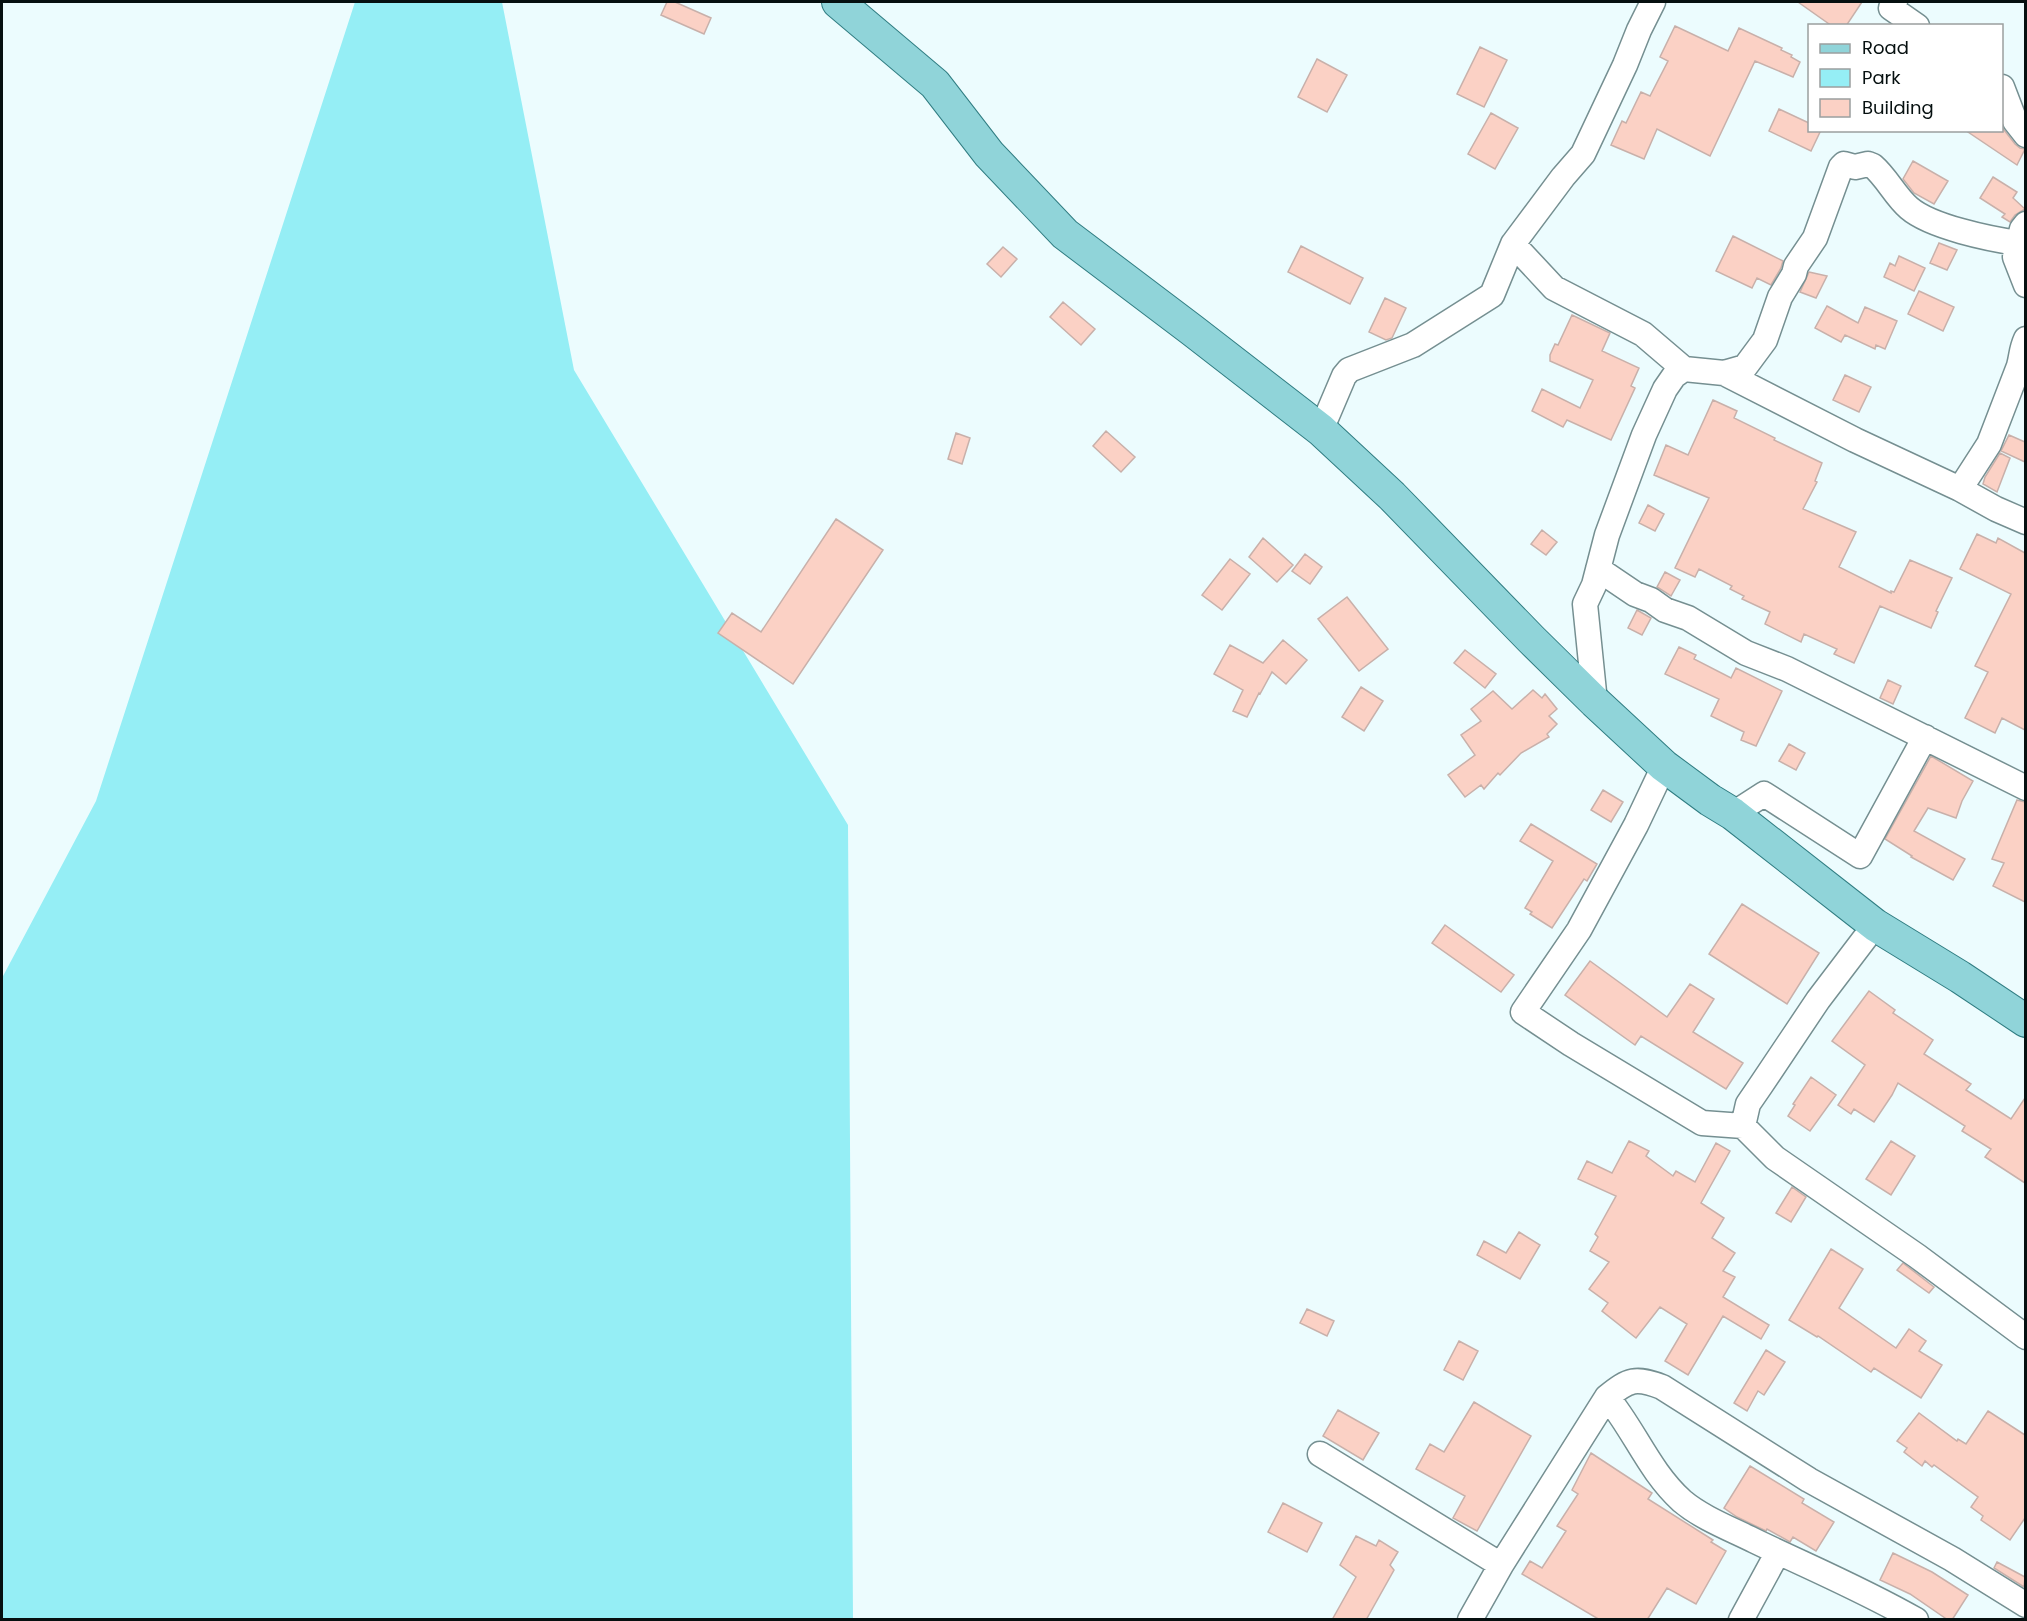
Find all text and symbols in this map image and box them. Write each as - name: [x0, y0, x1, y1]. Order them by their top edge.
- legend: [1808, 24, 2003, 132]
- text: Road: [1862, 35, 1909, 60]
- text: Park: [1862, 65, 1901, 90]
- text: Building: [1862, 95, 1934, 120]

